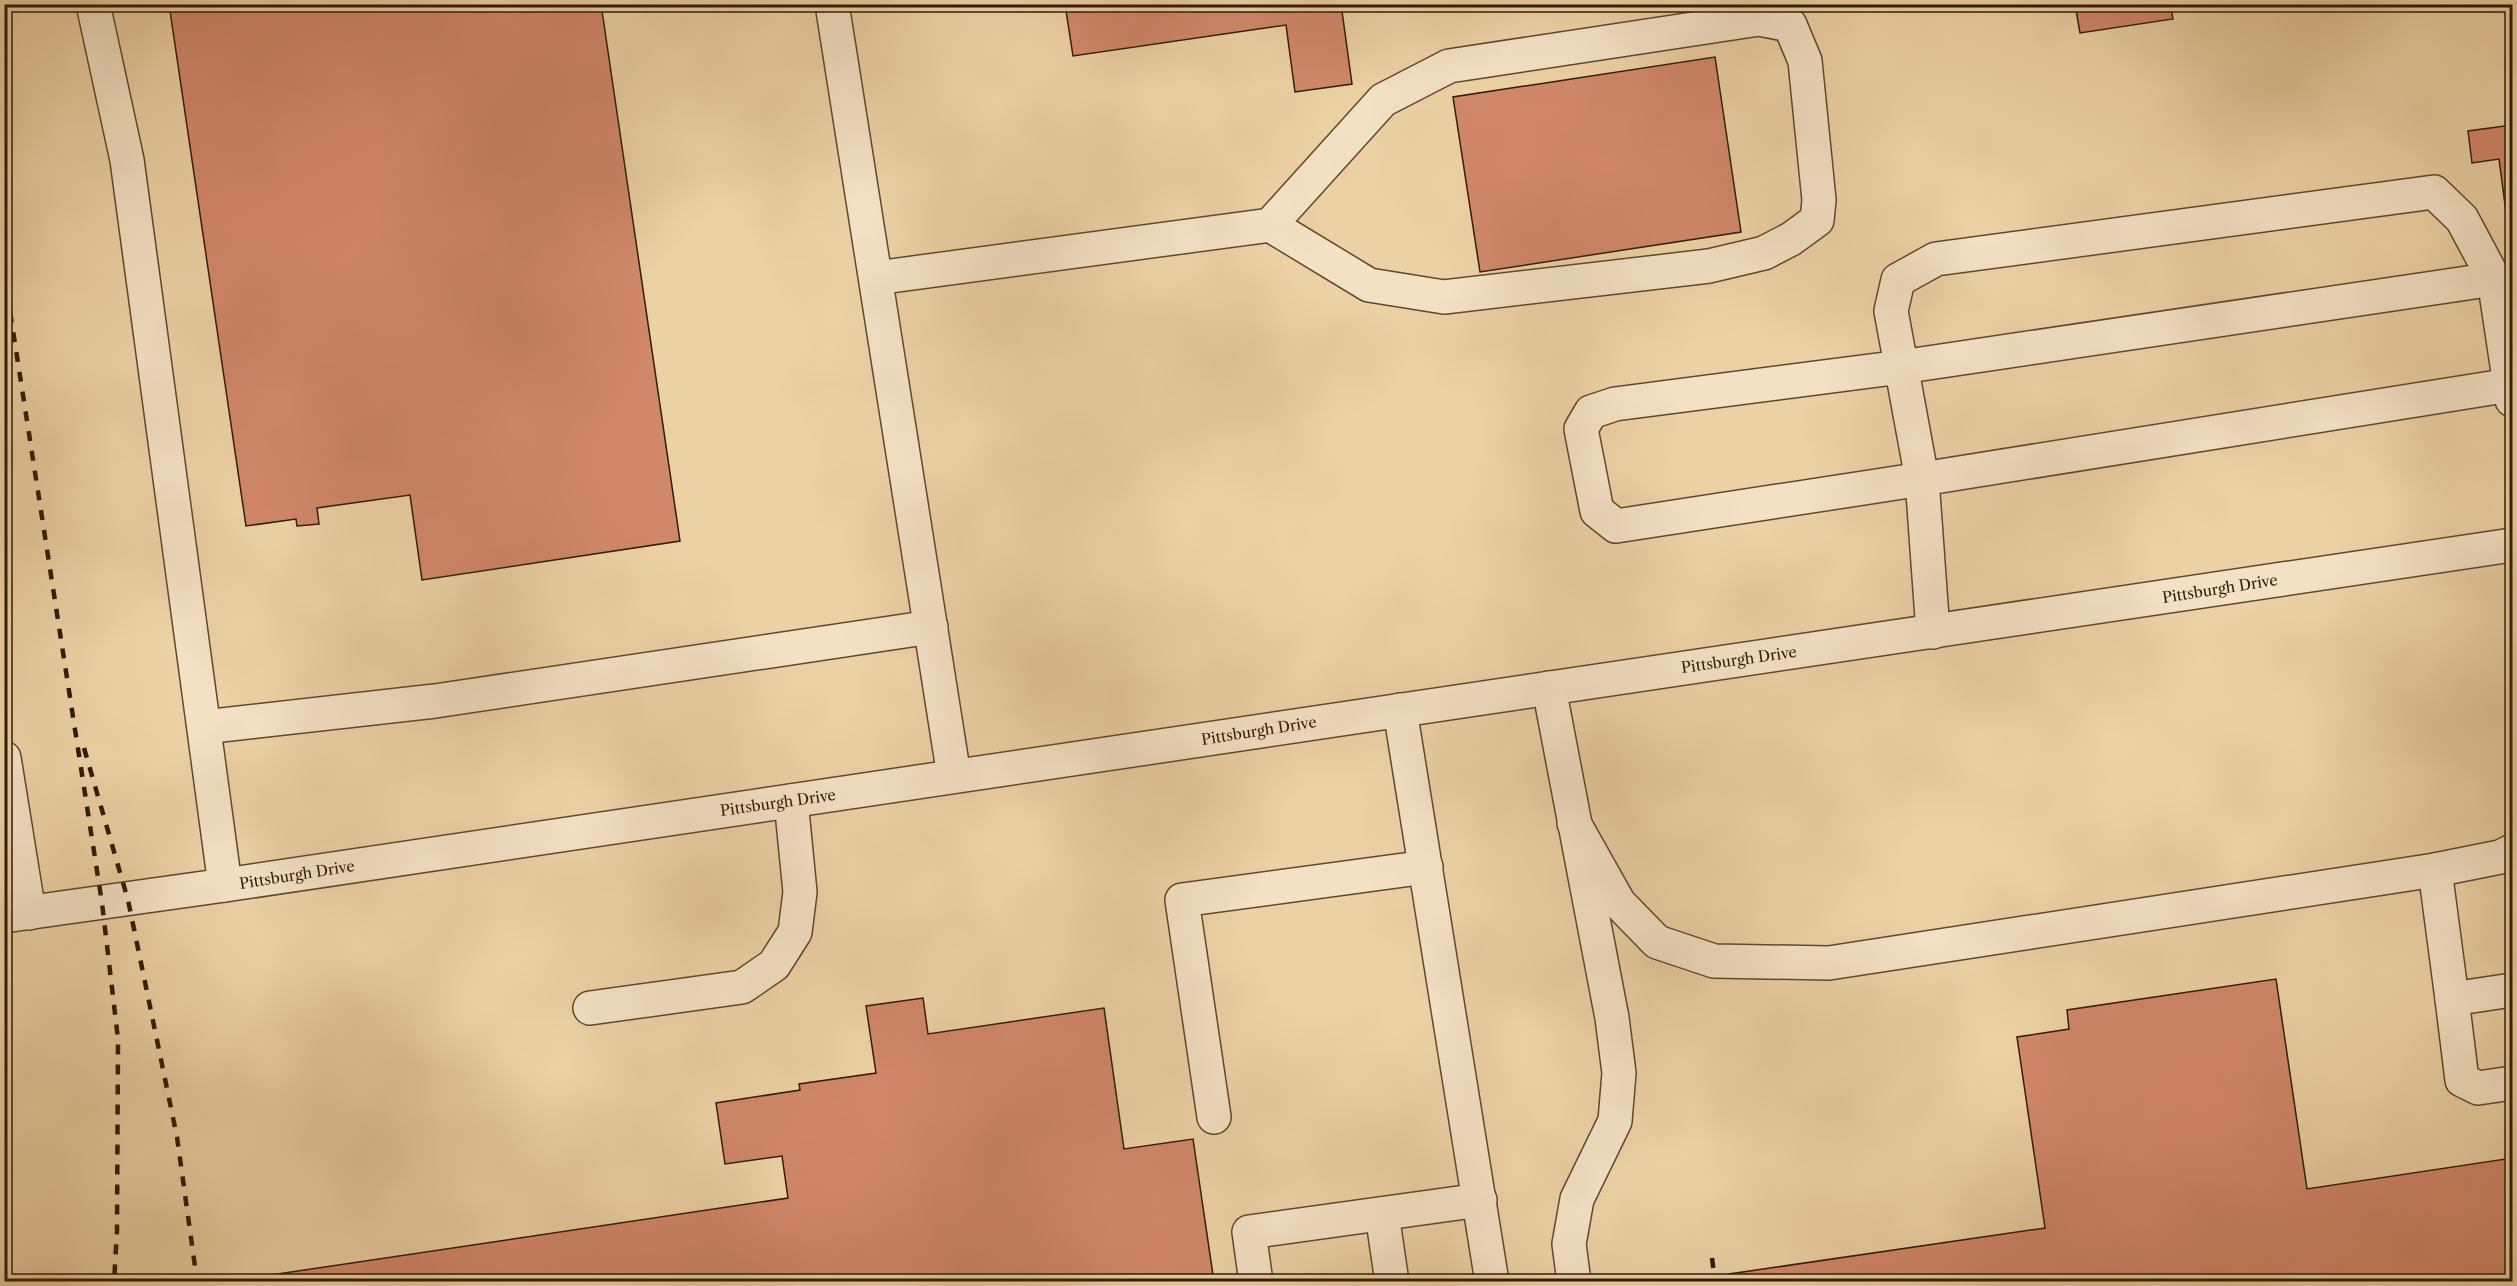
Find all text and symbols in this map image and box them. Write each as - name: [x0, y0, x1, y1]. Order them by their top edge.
- street label: Pittsburgh Drive: [2161, 570, 2279, 607]
- street label: Pittsburgh Drive: [1680, 642, 1798, 677]
- street label: Pittsburgh Drive: [1200, 712, 1318, 749]
- street label: Pittsburgh Drive: [719, 785, 837, 820]
- street label: Pittsburgh Drive: [238, 856, 356, 893]

